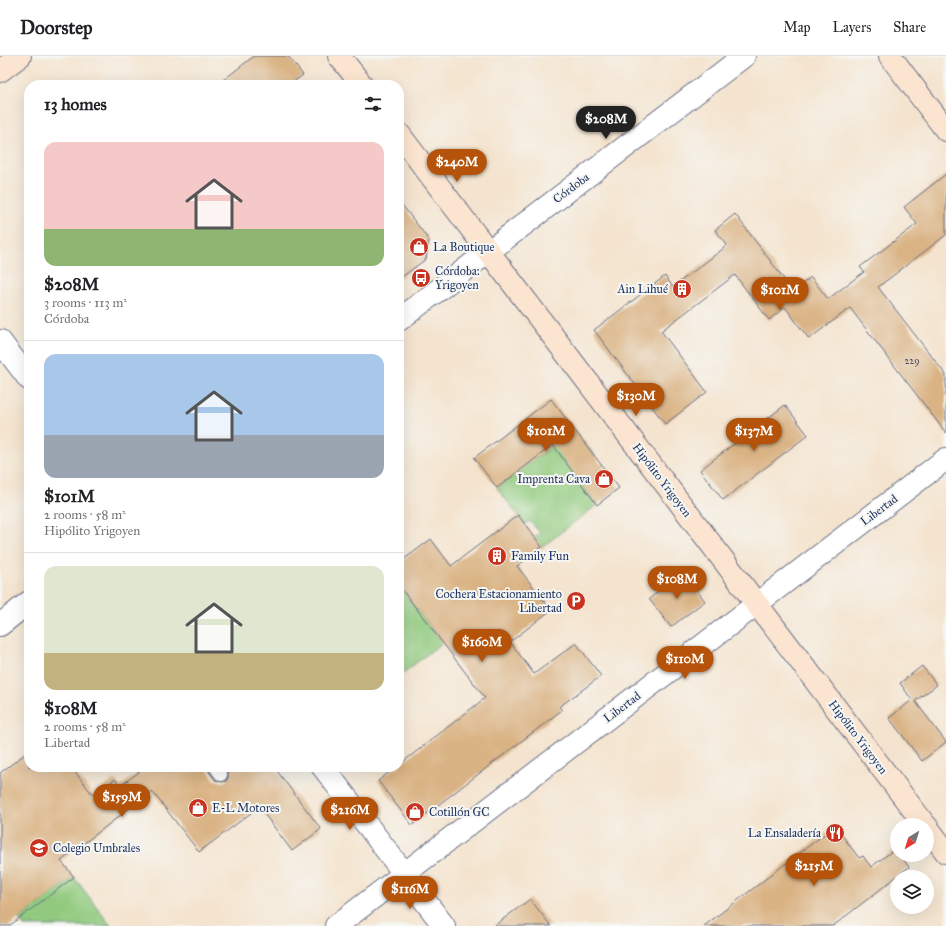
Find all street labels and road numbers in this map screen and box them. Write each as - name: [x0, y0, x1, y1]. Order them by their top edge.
- street label: Córdoba: [550, 169, 593, 206]
- street label: Hipólito Yrigoyen: [629, 440, 695, 521]
- street label: Libertad: [858, 492, 900, 528]
- street label: Libertad: [601, 689, 643, 725]
- street label: Hipólito Yrigoyen: [825, 697, 891, 778]

